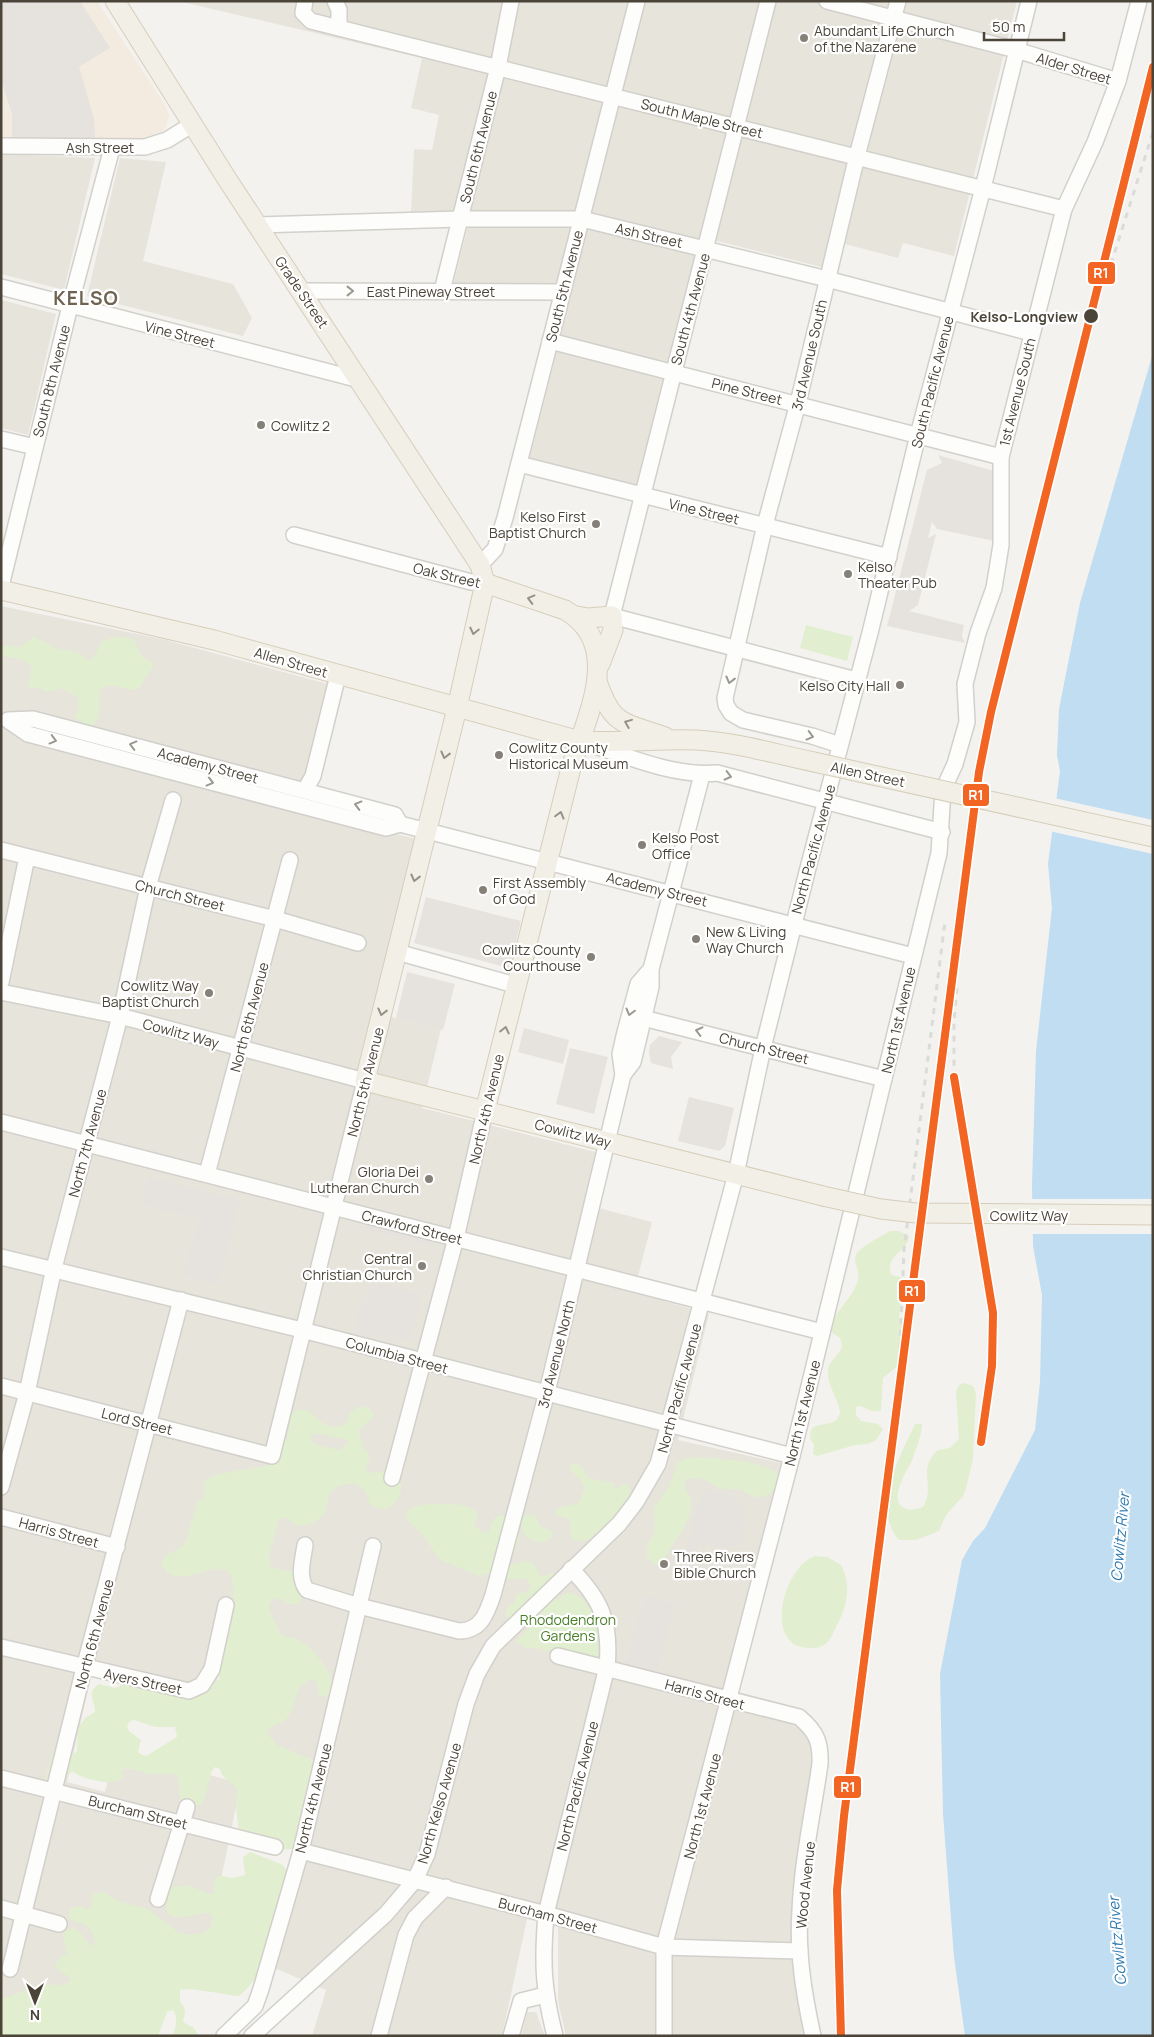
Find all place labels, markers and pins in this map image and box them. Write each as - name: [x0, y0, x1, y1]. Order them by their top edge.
- place label: Abundant Life Church of the Nazarene: [814, 21, 954, 56]
- marker: Abundant Life Church of the Nazarene: [798, 32, 810, 44]
- place label: Kelso-Longview: [970, 307, 1078, 326]
- marker: Kelso-Longview: [1082, 307, 1100, 325]
- place label: Cowlitz 2: [271, 416, 330, 435]
- marker: Cowlitz 2: [255, 419, 267, 431]
- place label: Kelso First Baptist Church: [489, 507, 586, 542]
- marker: Kelso First Baptist Church: [590, 518, 602, 530]
- place label: Kelso Theater Pub: [858, 557, 937, 592]
- marker: Kelso Theater Pub: [842, 568, 854, 580]
- place label: Kelso City Hall: [800, 676, 890, 695]
- marker: Kelso City Hall: [894, 679, 906, 691]
- place label: Cowlitz County Historical Museum: [509, 738, 629, 773]
- marker: Cowlitz County Historical Museum: [493, 749, 505, 761]
- place label: Kelso Post Office: [652, 828, 720, 863]
- marker: Kelso Post Office: [636, 839, 648, 851]
- place label: First Assembly of God: [493, 873, 587, 908]
- marker: First Assembly of God: [477, 884, 489, 896]
- place label: New & Living Way Church: [706, 922, 786, 957]
- marker: New & Living Way Church: [690, 933, 702, 945]
- place label: Cowlitz County Courthouse: [482, 940, 582, 975]
- marker: Cowlitz County Courthouse: [585, 951, 597, 963]
- place label: Cowlitz Way Baptist Church: [102, 976, 200, 1011]
- marker: Cowlitz Way Baptist Church: [203, 987, 215, 999]
- place label: Gloria Dei Lutheran Church: [310, 1162, 419, 1197]
- marker: Gloria Dei Lutheran Church: [423, 1173, 435, 1185]
- place label: Central Christian Church: [303, 1249, 412, 1284]
- marker: Central Christian Church: [416, 1260, 428, 1272]
- place label: Three Rivers Bible Church: [674, 1547, 756, 1582]
- marker: Three Rivers Bible Church: [658, 1558, 670, 1570]

